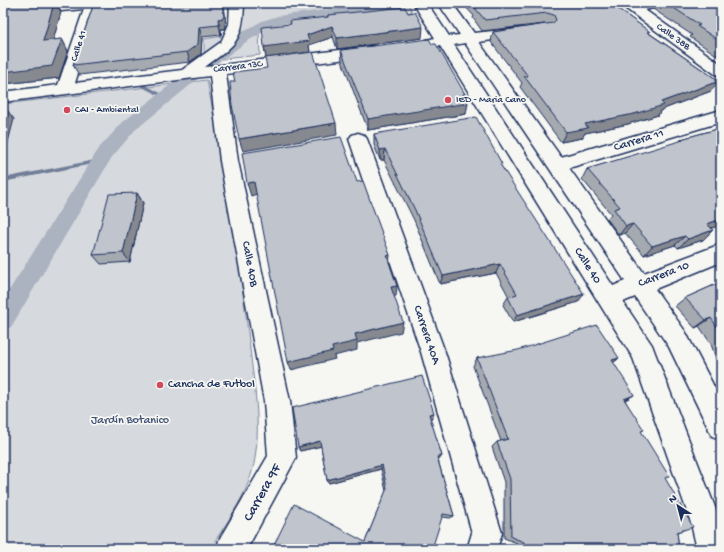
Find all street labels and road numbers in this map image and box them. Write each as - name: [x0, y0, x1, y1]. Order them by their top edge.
- street label: Calle 38B: [654, 21, 693, 54]
- street label: Calle 41: [68, 29, 90, 63]
- street label: Carrera 13C: [213, 58, 264, 76]
- street label: Carrera 11: [612, 127, 666, 155]
- street label: Calle 40B: [238, 240, 260, 289]
- street label: Calle 40: [570, 245, 604, 287]
- street label: Carrera 10: [637, 259, 692, 291]
- street label: Carrera 40A: [409, 304, 443, 367]
- street label: Carrera 9F: [240, 461, 286, 525]

